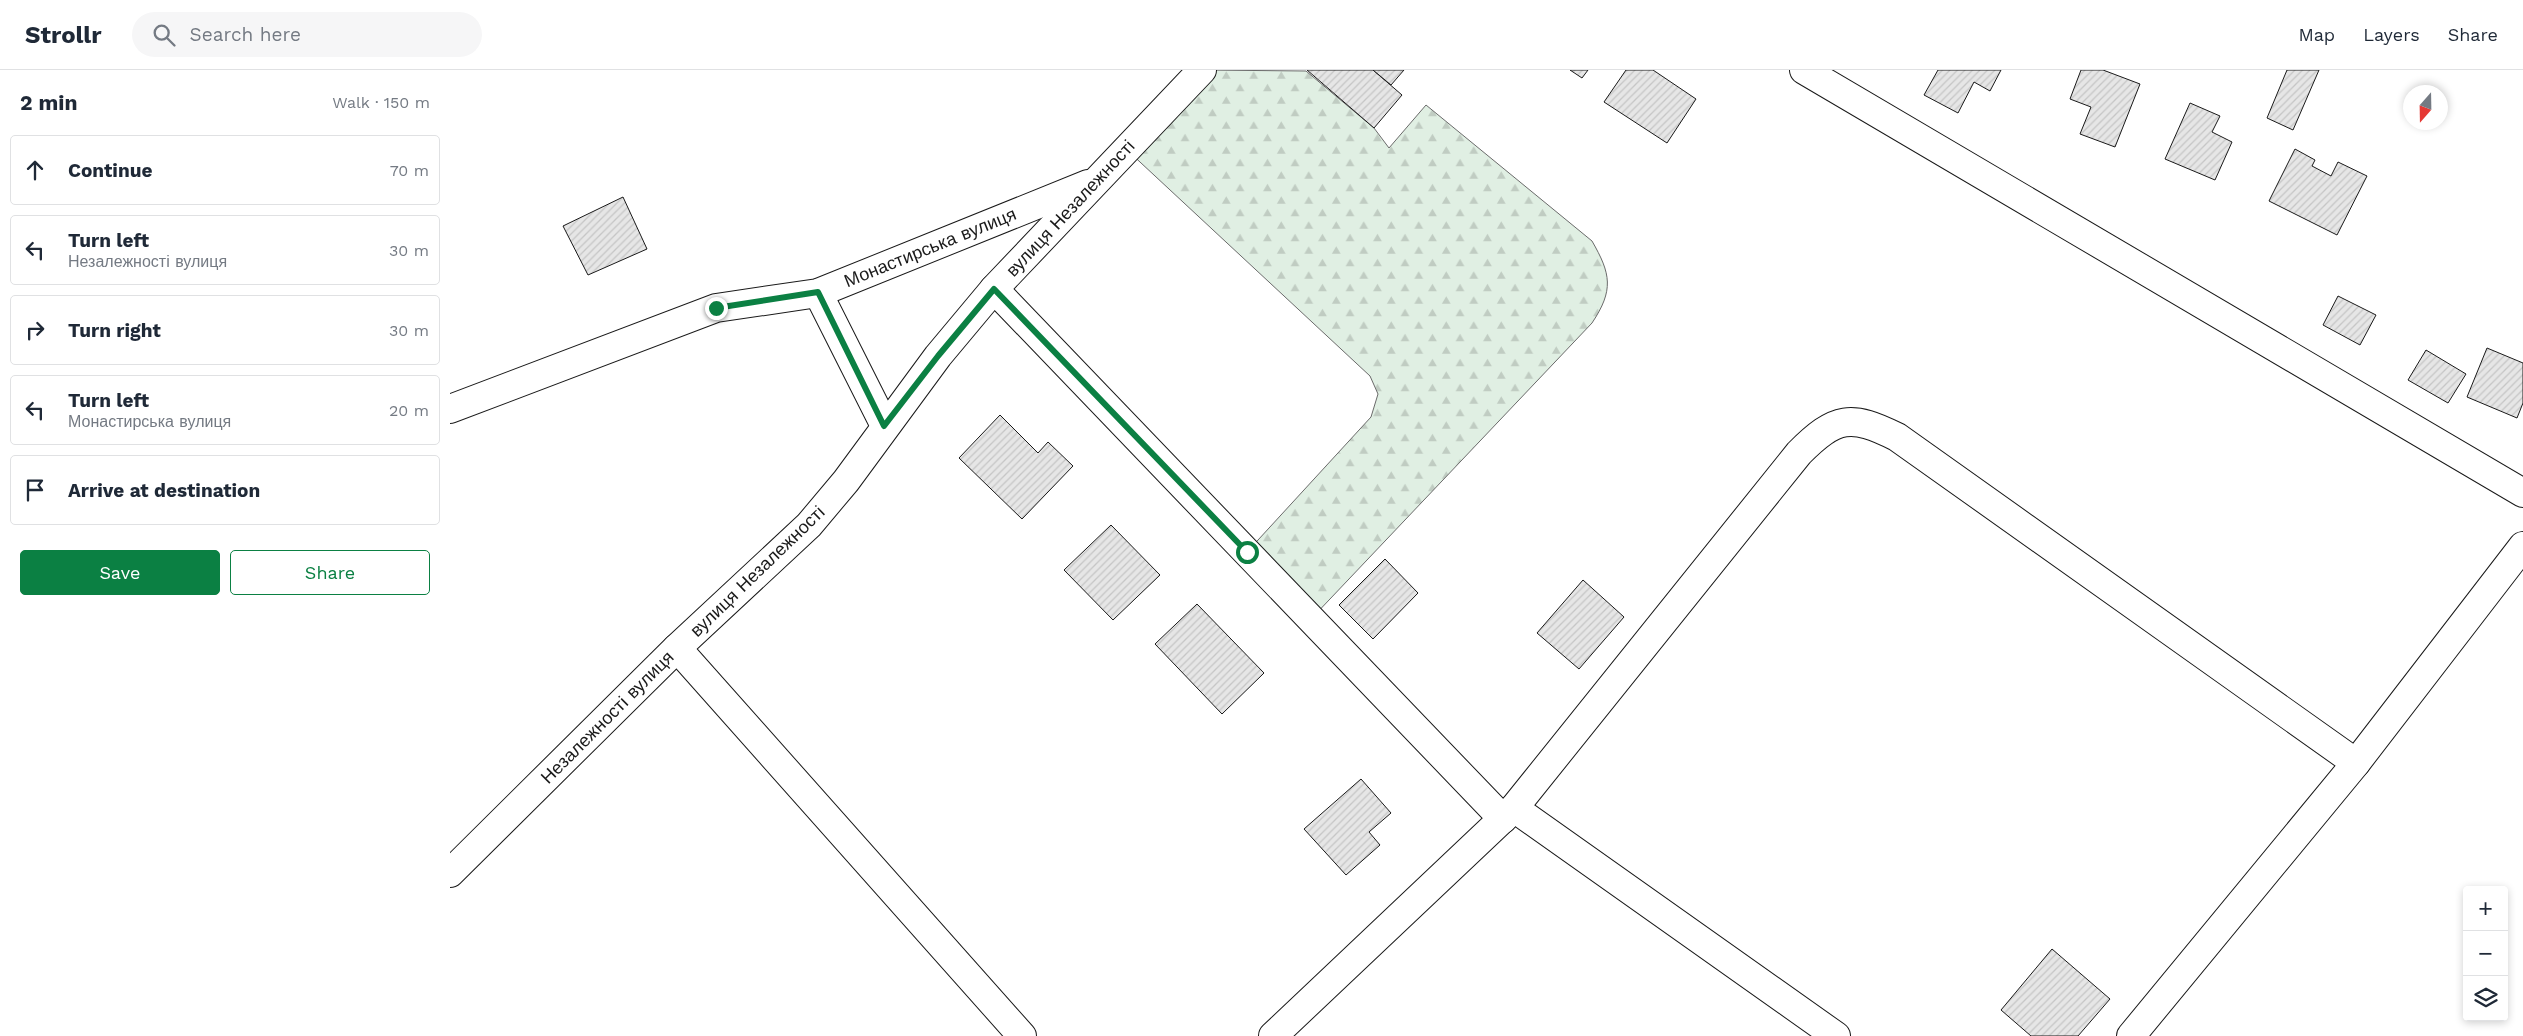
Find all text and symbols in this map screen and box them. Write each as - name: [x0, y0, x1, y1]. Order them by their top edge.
- search box: [132, 12, 482, 57]
- text: Strollr: [25, 21, 102, 49]
- icon: search: [150, 21, 178, 49]
- text: Search here: [190, 23, 301, 46]
- text: Map: [2298, 24, 2335, 45]
- text: Layers: [2363, 24, 2420, 45]
- text: Share: [2448, 24, 2498, 45]
- north arrow: [2403, 85, 2448, 130]
- text: 2 min: [20, 90, 77, 115]
- text: Walk · 150 m: [332, 93, 430, 112]
- street label: вулиця Незалежності: [1001, 135, 1139, 281]
- icon: ahead: [21, 156, 49, 184]
- text: Continue: [68, 159, 152, 182]
- text: 70 m: [390, 161, 429, 180]
- street label: Монастирська вулиця: [841, 203, 1019, 291]
- text: Turn left: [68, 229, 149, 252]
- icon: left: [21, 236, 49, 264]
- text: 30 m: [389, 241, 429, 260]
- text: Незалежності вулиця: [68, 252, 227, 271]
- route end: [705, 297, 728, 320]
- icon: right: [21, 316, 49, 344]
- text: Turn right: [68, 319, 161, 342]
- text: 30 m: [389, 321, 429, 340]
- text: Turn left: [68, 389, 149, 412]
- icon: left: [21, 396, 49, 424]
- text: 20 m: [389, 401, 429, 420]
- text: Монастирська вулиця: [68, 412, 231, 431]
- icon: arrive: [21, 476, 49, 504]
- text: Arrive at destination: [68, 479, 260, 502]
- street label: вулиця Незалежності: [685, 501, 829, 641]
- route start: [1236, 541, 1259, 564]
- button: Save: [20, 550, 220, 595]
- button: Share: [230, 550, 430, 595]
- street label: Незалежності вулиця: [536, 646, 678, 788]
- map controls: [2463, 886, 2508, 1021]
- button: +: [2463, 886, 2508, 931]
- button: −: [2463, 931, 2508, 976]
- button: layers: [2463, 976, 2508, 1021]

